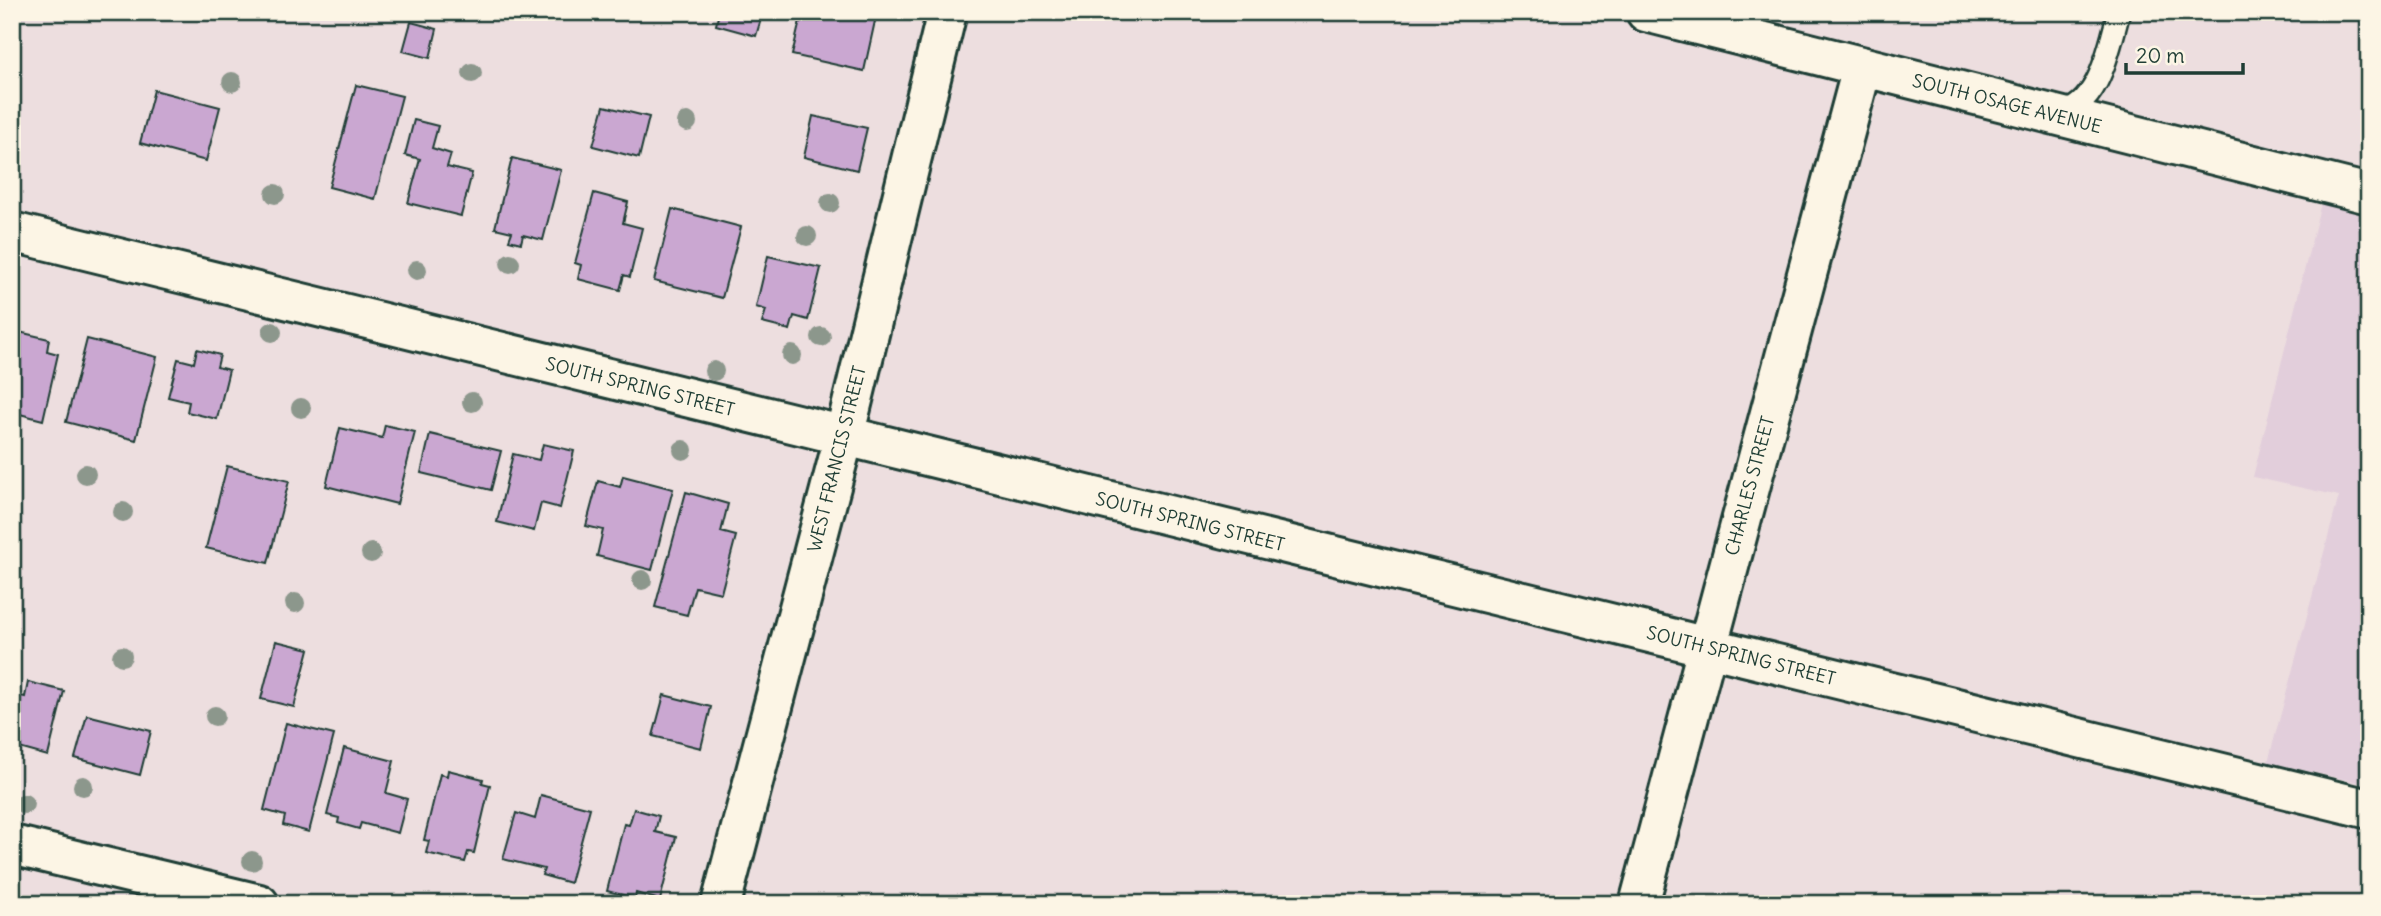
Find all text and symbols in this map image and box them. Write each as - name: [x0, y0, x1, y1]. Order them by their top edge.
- scale bar: [2126, 32, 2243, 76]
- text: 20 m: [2136, 42, 2185, 69]
- street label: SOUTH OSAGE AVENUE: [1910, 69, 2104, 138]
- street label: SOUTH SPRING STREET: [543, 352, 737, 421]
- street label: WEST FRANCIS STREET: [802, 363, 871, 555]
- street label: CHARLES STREET: [1720, 414, 1779, 558]
- street label: SOUTH SPRING STREET: [1093, 487, 1287, 556]
- street label: SOUTH SPRING STREET: [1644, 621, 1838, 690]

